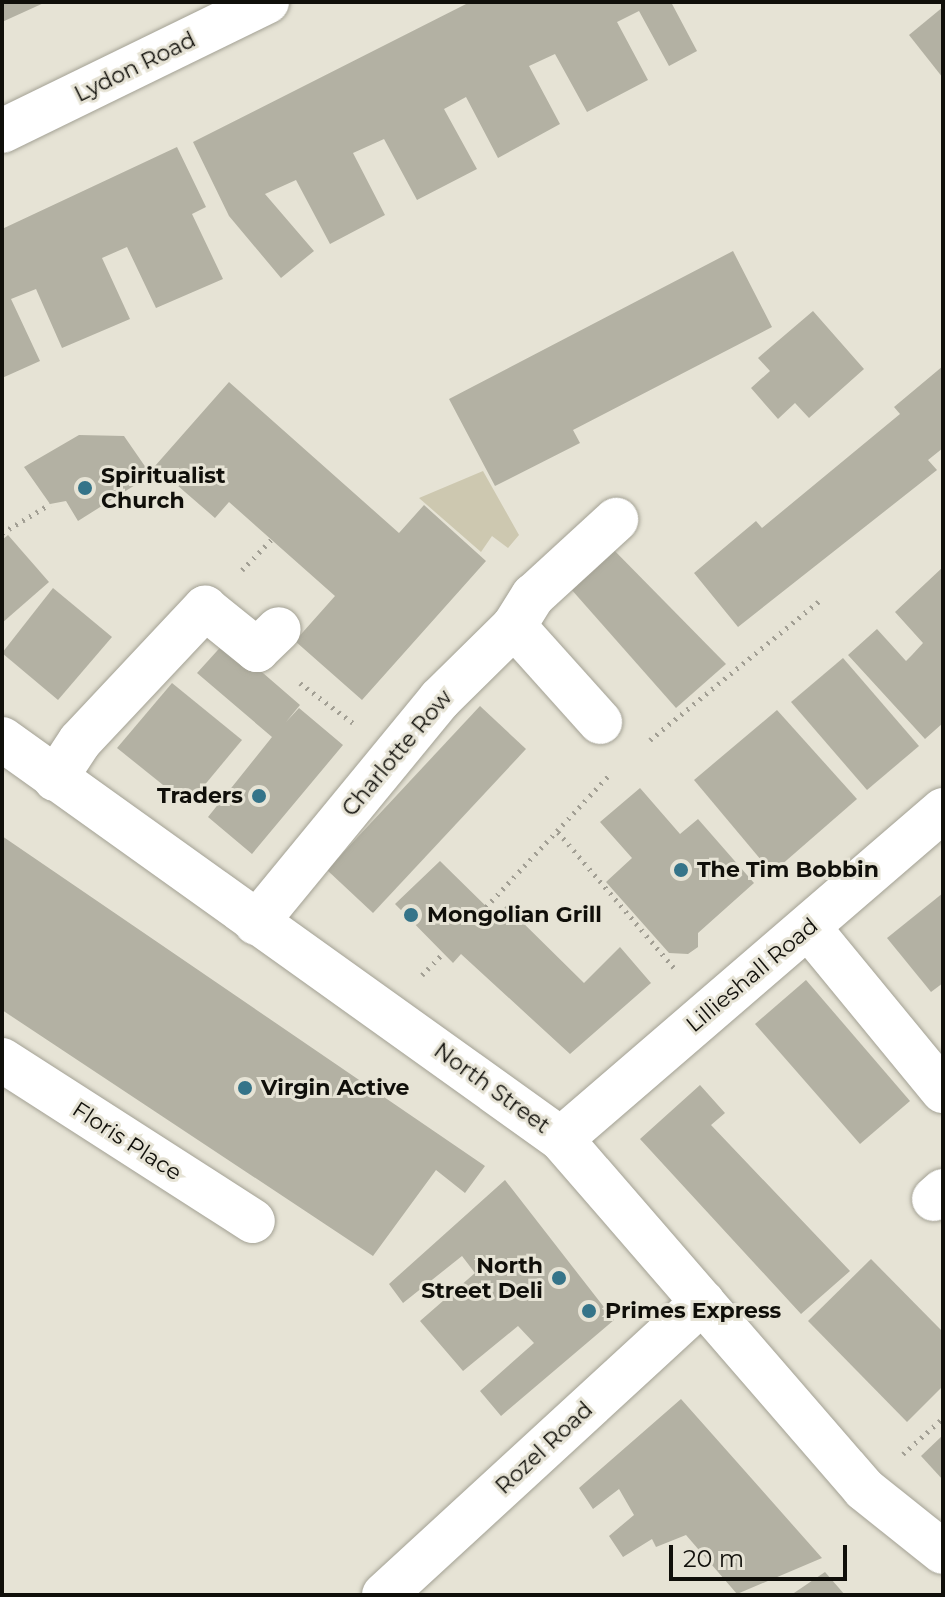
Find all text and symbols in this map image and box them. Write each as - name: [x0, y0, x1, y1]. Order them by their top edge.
- street label: Lydon Road: [70, 26, 200, 108]
- place label: Spiritualist Church: [101, 462, 226, 514]
- marker: Spiritualist Church: [76, 479, 94, 497]
- street label: Charlotte Row: [337, 684, 457, 822]
- place label: Traders: [157, 783, 243, 809]
- marker: Traders: [250, 787, 268, 805]
- place label: The Tim Bobbin: [697, 857, 879, 883]
- marker: The Tim Bobbin: [672, 861, 690, 879]
- place label: Mongolian Grill: [427, 902, 602, 928]
- marker: Mongolian Grill: [402, 906, 420, 924]
- street label: Lillieshall Road: [681, 912, 823, 1038]
- street label: North Street: [429, 1037, 555, 1139]
- place label: Virgin Active: [261, 1075, 409, 1101]
- marker: Virgin Active: [236, 1079, 254, 1097]
- street label: Floris Place: [67, 1096, 187, 1186]
- place label: North Street Deli: [421, 1252, 543, 1304]
- marker: North Street Deli: [550, 1269, 568, 1287]
- place label: Primes Express: [605, 1298, 781, 1324]
- marker: Primes Express: [580, 1302, 598, 1320]
- street label: Rozel Road: [490, 1396, 598, 1500]
- scale bar: [673, 1529, 851, 1579]
- text: 20 m: [683, 1544, 744, 1573]

